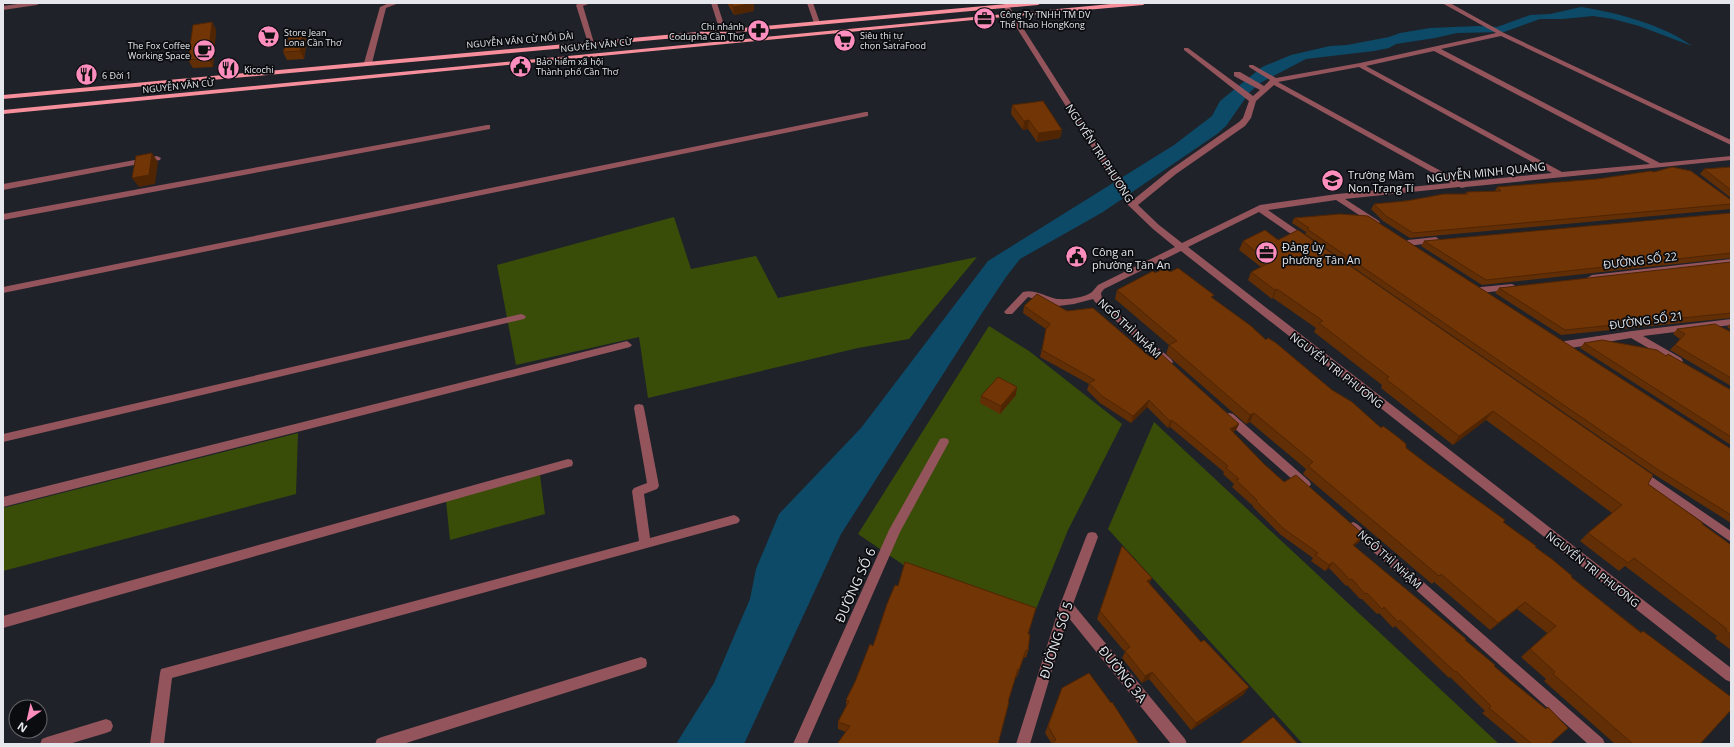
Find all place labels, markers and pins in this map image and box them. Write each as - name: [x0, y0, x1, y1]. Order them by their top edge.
- office icon: Công Ty TNHH TM DV Thể Thao HongKong: [972, 6, 998, 32]
- place label: Công Ty TNHH TM DV Thể Thao HongKong: [1000, 8, 1091, 31]
- pharmacy icon: Chi nhánh Codupha Cần Thơ: [746, 18, 772, 44]
- place label: Chi nhánh Codupha Cần Thơ: [669, 20, 744, 43]
- supermarket icon: Store Jean Lona Cần Thơ: [256, 24, 282, 50]
- place label: Store Jean Lona Cần Thơ: [284, 26, 342, 49]
- supermarket icon: Siêu thị tự chọn SatraFood: [832, 27, 858, 53]
- place label: Siêu thị tự chọn SatraFood: [860, 29, 926, 52]
- cafe icon: The Fox Coffee Working Space: [192, 37, 218, 63]
- place label: The Fox Coffee Working Space: [128, 39, 190, 62]
- public building icon: Bảo hiểm xã hội Thành phố Cần Thơ: [507, 53, 533, 79]
- place label: Bảo hiểm xã hội Thành phố Cần Thơ: [536, 55, 619, 78]
- restaurant icon: Kicochi: [216, 56, 242, 82]
- restaurant icon: 6 Đời 1: [74, 62, 100, 88]
- place label: Kicochi: [244, 63, 274, 76]
- place label: 6 Đời 1: [102, 69, 131, 82]
- school or university icon: Trường Mầm Non Trạng Tí: [1319, 167, 1345, 193]
- place label: Trường Mầm Non Trạng Tí: [1348, 167, 1414, 195]
- office icon: Đảng ủy phường Tân An: [1254, 239, 1280, 265]
- place label: Đảng ủy phường Tân An: [1282, 239, 1361, 267]
- public building icon: Công an phường Tân An: [1063, 244, 1089, 270]
- place label: Công an phường Tân An: [1092, 244, 1171, 272]

